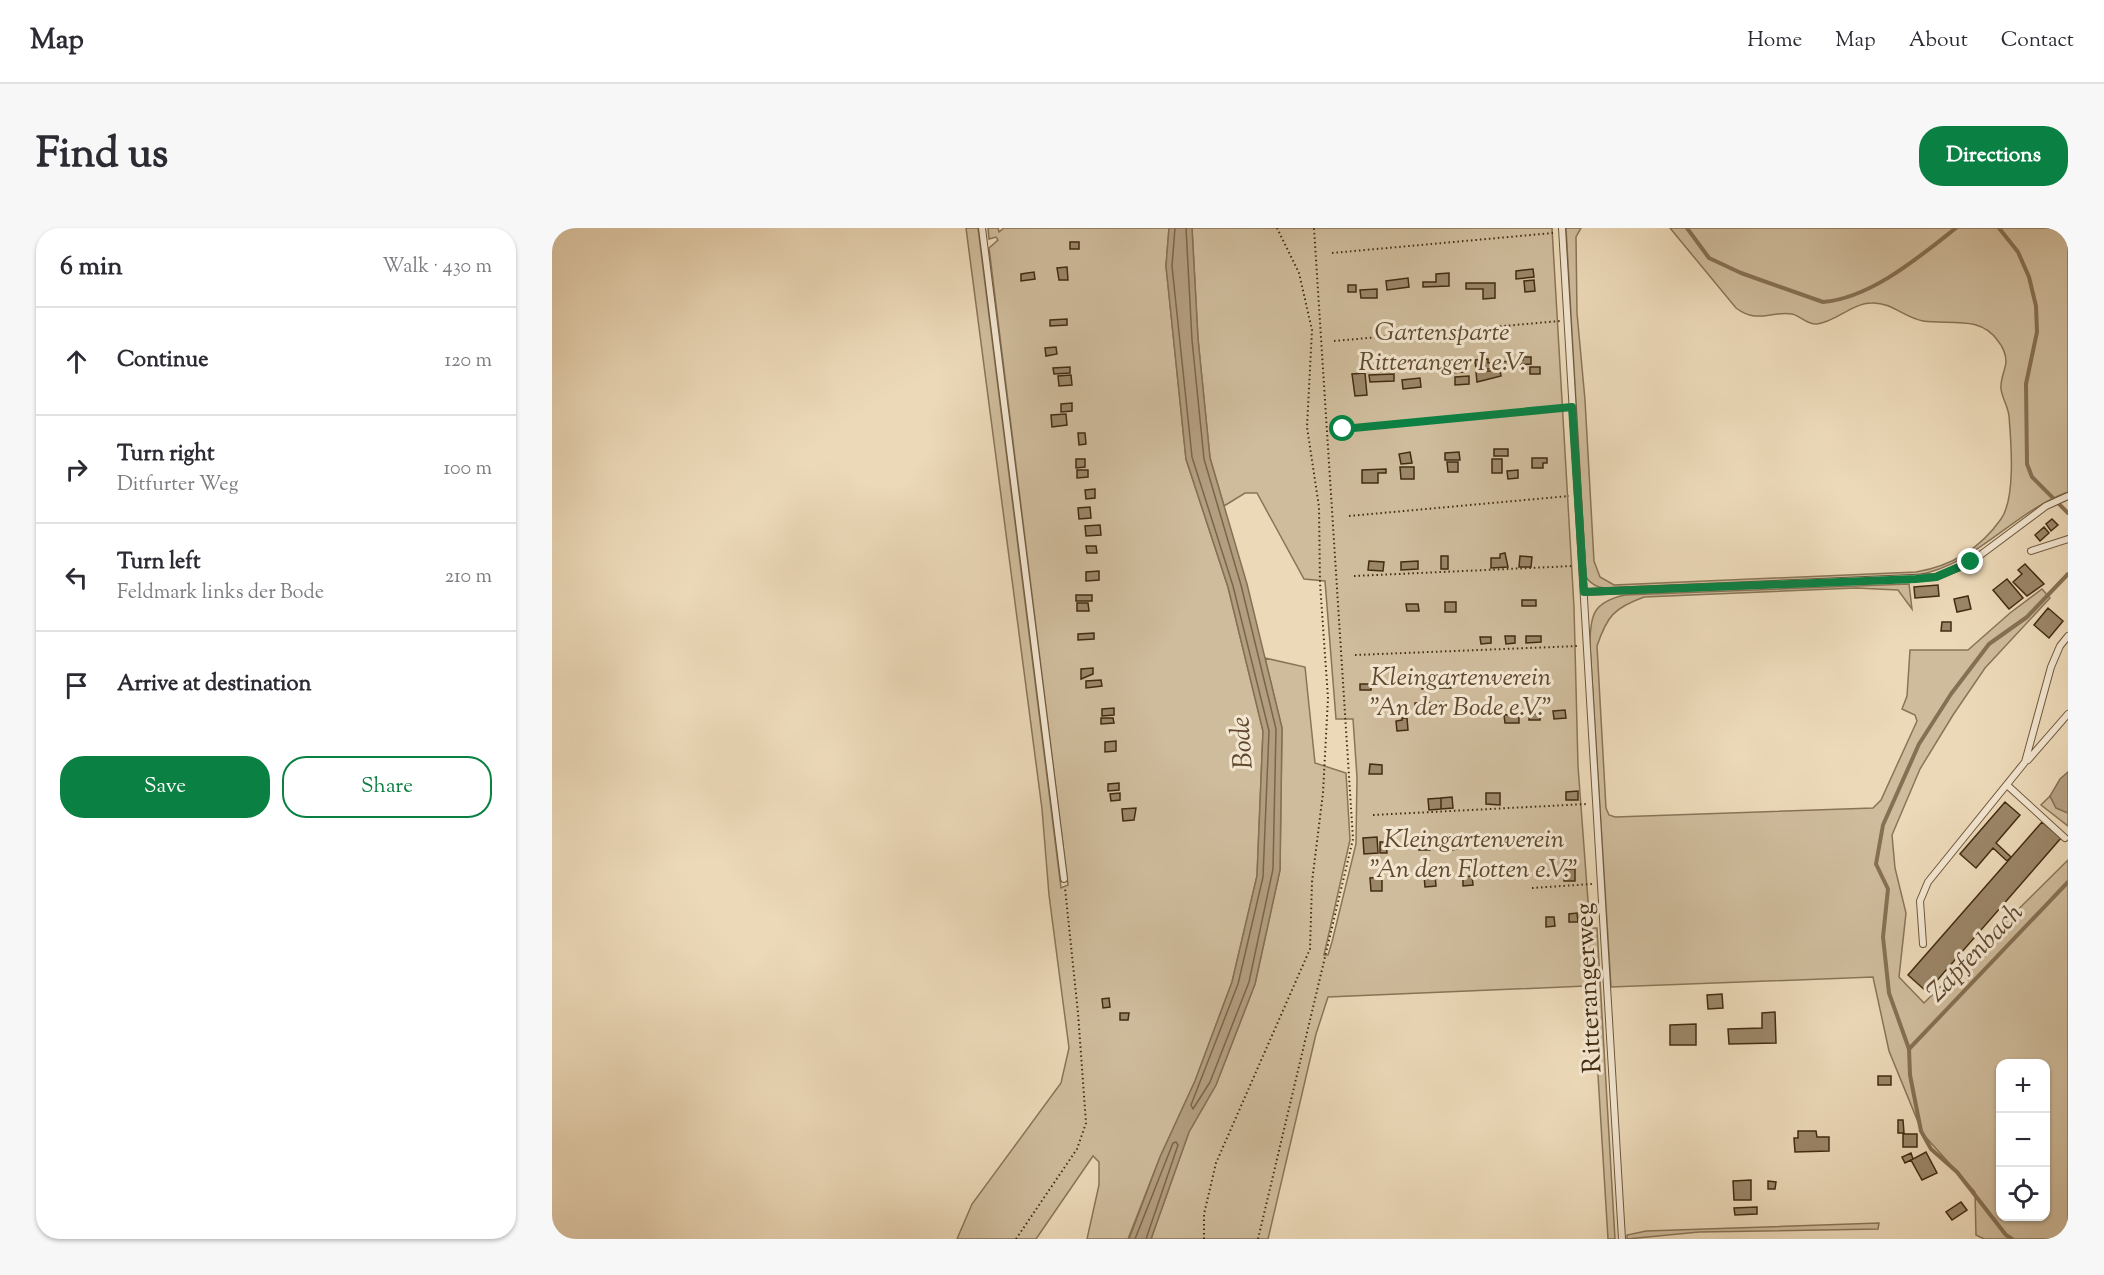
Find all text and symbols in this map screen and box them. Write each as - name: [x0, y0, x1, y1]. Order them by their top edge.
- text: Map: [30, 21, 84, 61]
- text: Home: [1747, 26, 1802, 56]
- text: Map: [1835, 26, 1876, 56]
- text: About: [1909, 26, 1968, 56]
- text: Contact: [2001, 26, 2074, 56]
- text: Find us: [36, 126, 168, 186]
- button: Directions: [1919, 126, 2068, 186]
- text: 6 min: [60, 249, 123, 286]
- text: Walk · 430 m: [382, 253, 492, 282]
- park label: Gartensparte Ritteranger I e.V.: [1359, 315, 1526, 382]
- icon: ahead: [60, 345, 93, 378]
- text: Continue: [117, 345, 208, 377]
- text: 120 m: [444, 347, 492, 376]
- route start: [1329, 415, 1355, 441]
- text: Turn right: [117, 439, 214, 471]
- icon: right: [60, 453, 93, 486]
- text: 100 m: [443, 455, 492, 484]
- text: Ditfurter Weg: [117, 471, 238, 500]
- text: Turn left: [117, 547, 200, 579]
- route end: [1957, 548, 1983, 574]
- icon: left: [60, 561, 93, 594]
- text: 210 m: [445, 563, 492, 592]
- text: Feldmark links der Bode: [117, 579, 324, 608]
- park label: Kleingartenverein "An der Bode e.V.": [1370, 660, 1552, 727]
- icon: arrive: [60, 669, 93, 702]
- text: Arrive at destination: [117, 669, 312, 701]
- water label: Bode: [1222, 715, 1265, 770]
- button: Save: [60, 756, 270, 818]
- button: Share: [282, 756, 492, 818]
- park label: Kleingartenverein "An den Flotten e.V.": [1370, 822, 1578, 889]
- water label: Zapfenbach: [1918, 895, 2033, 1012]
- street label: Ritterangerweg: [1567, 902, 1612, 1074]
- map controls: [1996, 1059, 2050, 1221]
- button: +: [1996, 1059, 2050, 1113]
- button: −: [1996, 1113, 2050, 1167]
- button: locate: [1996, 1167, 2050, 1221]

